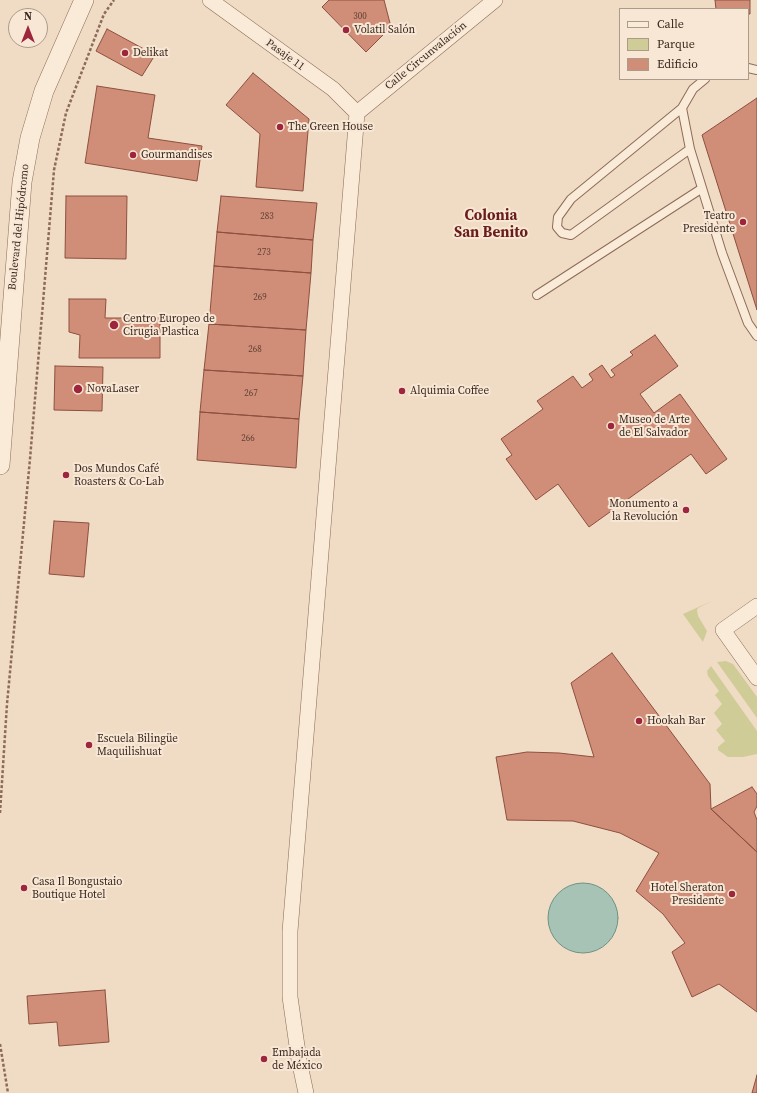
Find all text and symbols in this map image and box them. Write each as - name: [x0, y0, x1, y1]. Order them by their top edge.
- north arrow: [8, 8, 48, 48]
- legend: [619, 8, 749, 80]
- text: N: [24, 9, 32, 24]
- house number: 300: [353, 12, 367, 22]
- text: Calle: [657, 16, 684, 32]
- street label: Calle Circunvalación: [383, 19, 469, 93]
- place label: Volatil Salón: [354, 23, 415, 37]
- marker: Volatil Salón: [341, 25, 351, 35]
- text: Parque: [657, 36, 695, 52]
- street label: Pasaje 11: [263, 37, 307, 73]
- place label: Delikat: [133, 46, 168, 60]
- marker: Delikat: [120, 48, 130, 58]
- text: Edificio: [657, 56, 698, 72]
- place label: The Green House: [288, 120, 373, 134]
- marker: The Green House: [275, 122, 285, 132]
- place label: Gourmandises: [141, 148, 212, 162]
- marker: Gourmandises: [128, 150, 138, 160]
- street label: Boulevard del Hipódromo: [6, 163, 32, 291]
- district label: Colonia San Benito: [454, 207, 528, 242]
- place label: Teatro Presidente: [683, 209, 735, 235]
- house number: 283: [260, 212, 274, 222]
- marker: Teatro Presidente: [738, 217, 748, 227]
- house number: 273: [257, 248, 271, 258]
- house number: 269: [253, 293, 267, 303]
- place label: Centro Europeo de Cirugia Plastica: [123, 312, 215, 338]
- marker: Centro Europeo de Cirugia Plastica: [108, 319, 120, 331]
- house number: 268: [248, 345, 262, 355]
- place label: NovaLaser: [87, 382, 139, 396]
- marker: NovaLaser: [72, 383, 84, 395]
- place label: Alquimia Coffee: [410, 384, 489, 398]
- marker: Alquimia Coffee: [397, 386, 407, 396]
- house number: 267: [244, 389, 258, 399]
- place label: Museo de Arte de El Salvador: [619, 413, 690, 439]
- marker: Museo de Arte de El Salvador: [606, 421, 616, 431]
- house number: 266: [241, 434, 255, 444]
- place label: Dos Mundos Café Roasters & Co-Lab: [74, 462, 164, 488]
- marker: Dos Mundos Café Roasters & Co-Lab: [61, 470, 71, 480]
- place label: Monumento a la Revolución: [609, 497, 678, 523]
- marker: Monumento a la Revolución: [681, 505, 691, 515]
- place label: Hookah Bar: [647, 714, 705, 728]
- marker: Hookah Bar: [634, 716, 644, 726]
- place label: Escuela Bilingüe Maquilishuat: [97, 732, 178, 758]
- marker: Escuela Bilingüe Maquilishuat: [84, 740, 94, 750]
- place label: Casa Il Bongustaio Boutique Hotel: [32, 875, 122, 901]
- place label: Hotel Sheraton Presidente: [651, 881, 724, 907]
- marker: Casa Il Bongustaio Boutique Hotel: [19, 883, 29, 893]
- marker: Hotel Sheraton Presidente: [727, 889, 737, 899]
- place label: Embajada de México: [272, 1046, 322, 1072]
- marker: Embajada de México: [259, 1054, 269, 1064]

